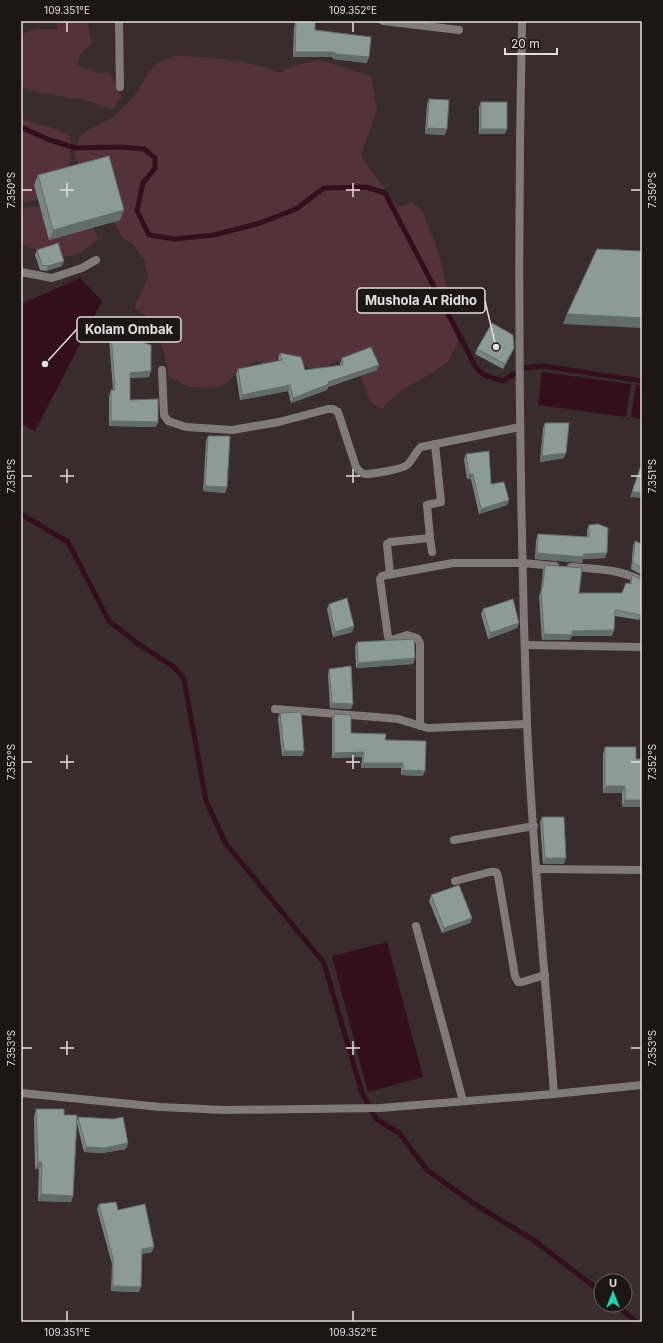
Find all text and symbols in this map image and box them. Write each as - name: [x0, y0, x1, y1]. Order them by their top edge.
- text: 109.351°E: [44, 4, 90, 16]
- text: 109.352°E: [329, 4, 377, 16]
- scale bar: [505, 30, 557, 56]
- text: 20 m: [511, 36, 540, 51]
- text: 7.350°S: [5, 172, 17, 208]
- text: 7.350°S: [646, 172, 658, 208]
- callout: Mushola Ar Ridho: [357, 288, 485, 313]
- text: Mushola Ar Ridho: [365, 292, 477, 308]
- callout: Kolam Ombak: [77, 317, 181, 342]
- text: Kolam Ombak: [85, 321, 174, 337]
- text: 7.351°S: [5, 459, 17, 493]
- text: 7.351°S: [646, 459, 658, 493]
- text: 7.352°S: [5, 744, 17, 780]
- text: 7.352°S: [646, 744, 658, 780]
- text: 7.353°S: [5, 1030, 17, 1066]
- text: 7.353°S: [646, 1030, 658, 1066]
- north arrow: [593, 1273, 633, 1313]
- text: U: [609, 1276, 617, 1290]
- text: 109.351°E: [44, 1326, 90, 1338]
- text: 109.352°E: [329, 1326, 377, 1338]

